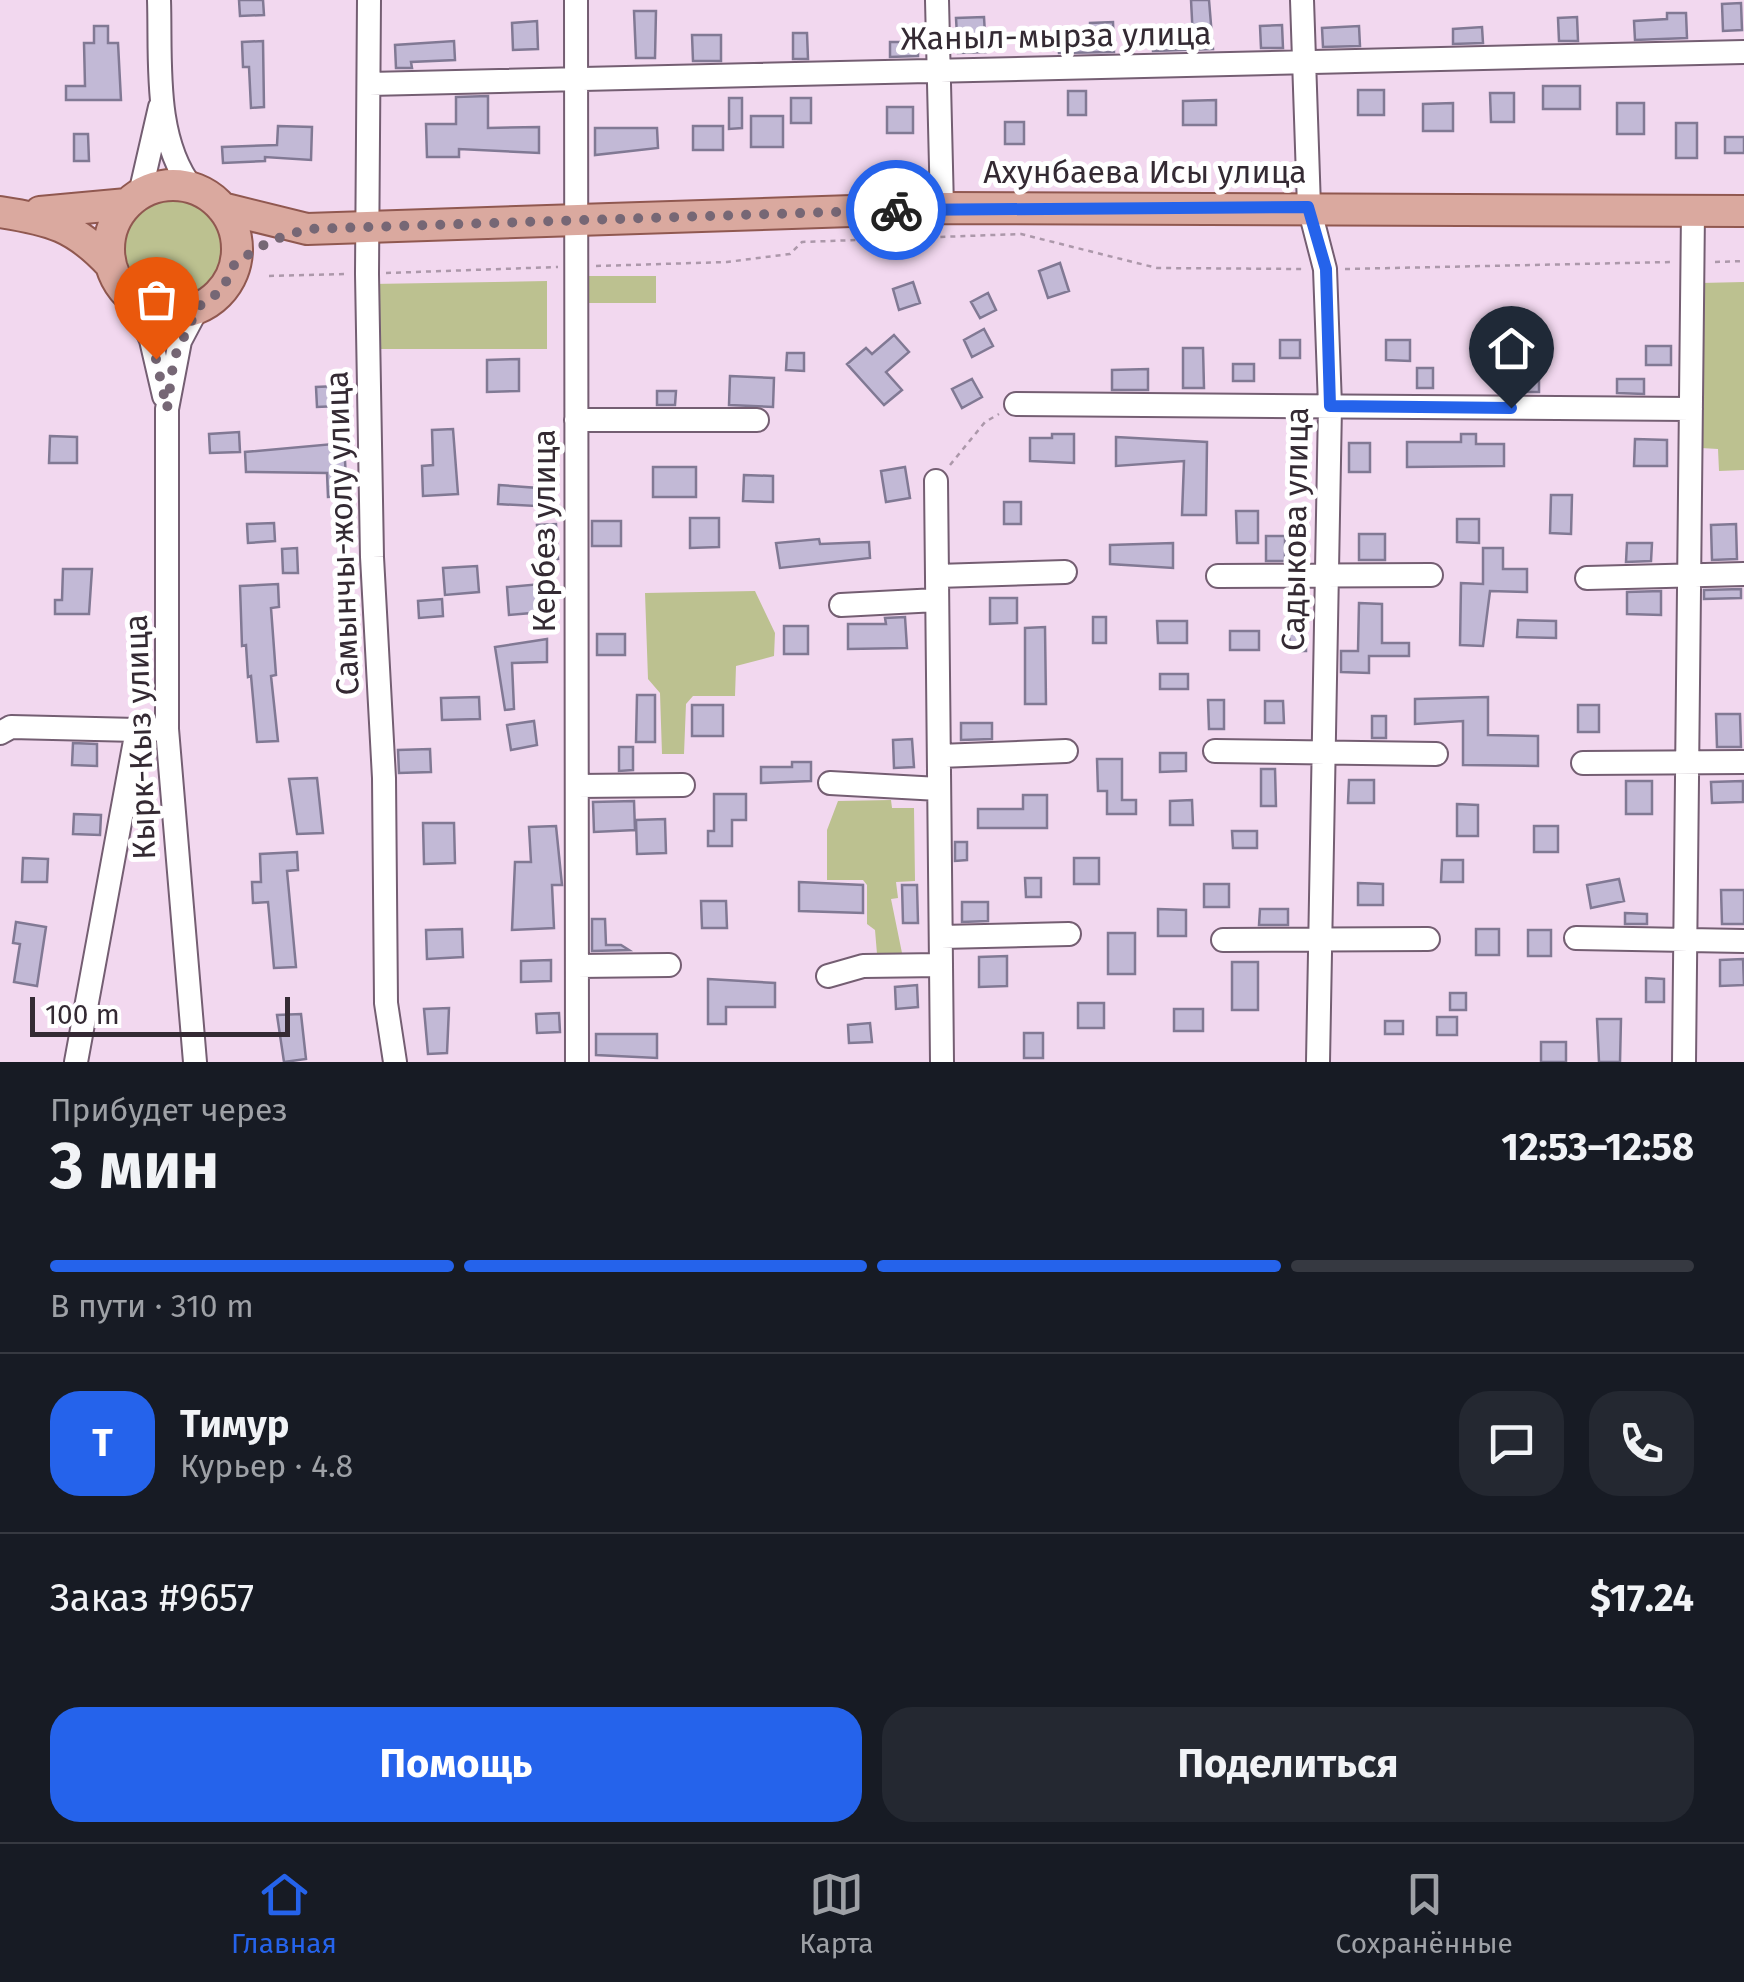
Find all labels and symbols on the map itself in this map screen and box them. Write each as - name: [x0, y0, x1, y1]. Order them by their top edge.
- street label: Жаныл-мырза улица: [900, 14, 1212, 58]
- street label: Ахунбаева Исы улица: [983, 153, 1307, 191]
- courier: [846, 160, 946, 260]
- pin: [114, 257, 199, 360]
- pin: [1469, 306, 1554, 409]
- street label: Самынчы-жолу улица: [317, 370, 367, 696]
- street label: Садыкова улица: [1274, 407, 1316, 651]
- street label: Кербез улица: [525, 429, 563, 633]
- street label: Кырк-Кыз улица: [117, 614, 163, 860]
- scale bar: [30, 992, 290, 1036]

